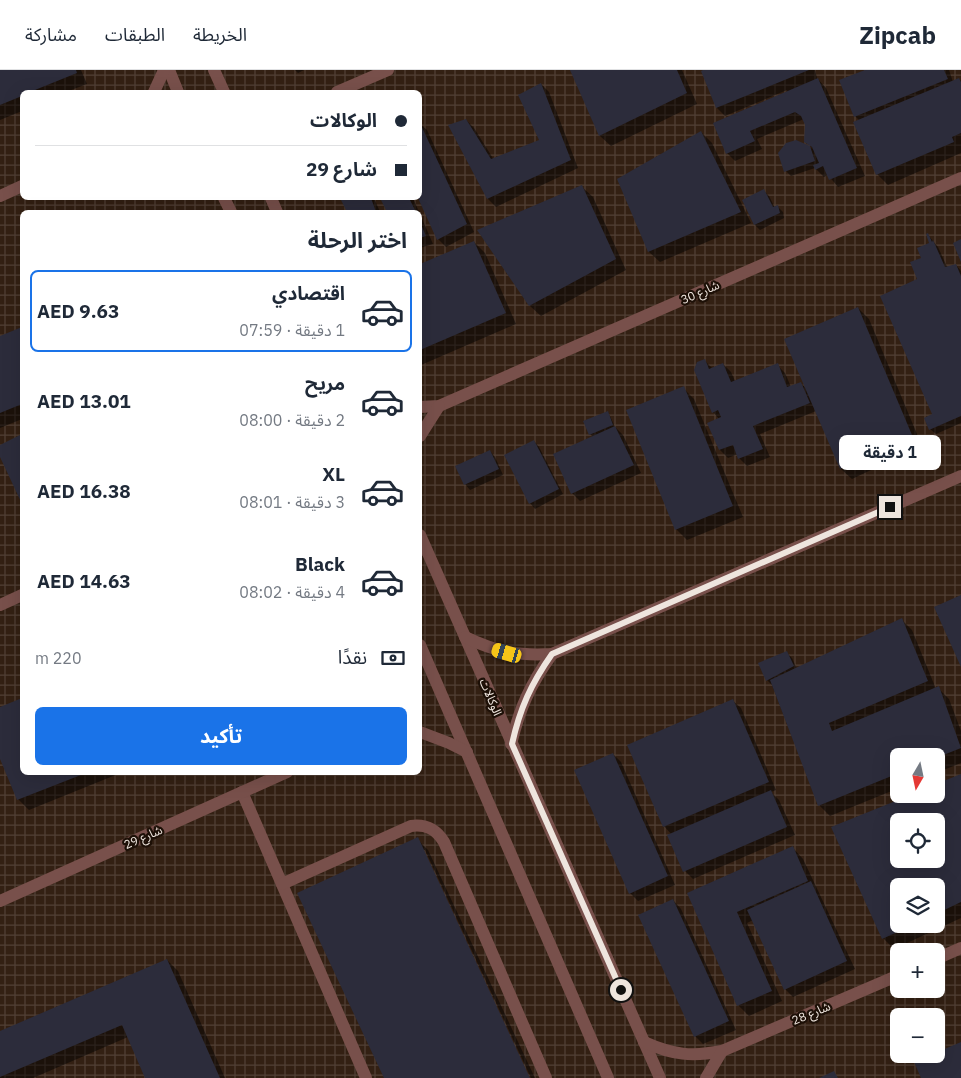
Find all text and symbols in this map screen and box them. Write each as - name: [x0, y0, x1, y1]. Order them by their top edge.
- text: Zipcab: [859, 19, 936, 51]
- text: مشاركة: [25, 23, 77, 46]
- text: الطبقات: [105, 23, 165, 46]
- text: الخريطة: [193, 23, 247, 46]
- text: الوكالات: [310, 108, 377, 132]
- text: شارع 29: [306, 157, 377, 181]
- text: اختر الرحلة: [308, 225, 407, 254]
- street label: شارع 30: [678, 277, 722, 309]
- text: اقتصادي: [272, 281, 345, 305]
- icon: car: [360, 289, 405, 334]
- text: AED 9.63: [37, 299, 119, 323]
- text: 1 دقيقة · 07:59: [239, 320, 345, 340]
- text: مريح: [305, 371, 345, 395]
- icon: car: [360, 379, 405, 424]
- text: AED 13.01: [37, 389, 131, 413]
- text: 2 دقيقة · 08:00: [239, 410, 345, 430]
- callout: 1 دقيقة: [839, 434, 941, 470]
- text: 1 دقيقة: [863, 442, 917, 462]
- text: XL: [322, 462, 345, 486]
- icon: car: [360, 469, 405, 514]
- text: AED 16.38: [37, 479, 131, 503]
- text: 3 دقيقة · 08:01: [239, 492, 345, 512]
- route end: [879, 496, 901, 518]
- text: Black: [295, 552, 345, 576]
- icon: car: [360, 559, 405, 604]
- text: AED 14.63: [37, 569, 131, 593]
- text: 4 دقيقة · 08:02: [239, 582, 345, 602]
- car: [490, 642, 523, 664]
- icon: cash: [379, 644, 407, 672]
- text: نقدًا: [338, 645, 367, 669]
- text: 220 m: [35, 648, 82, 668]
- street label: الوكالات: [476, 676, 506, 718]
- button: تأكيد: [35, 707, 407, 765]
- north arrow: [890, 748, 945, 802]
- map controls: [890, 748, 945, 1063]
- button: locate: [890, 813, 945, 868]
- street label: شارع 29: [121, 822, 165, 854]
- button: layers: [890, 878, 945, 933]
- button: +: [890, 943, 945, 998]
- route start: [610, 979, 632, 1001]
- street label: شارع 28: [789, 998, 833, 1030]
- button: −: [890, 1008, 945, 1063]

